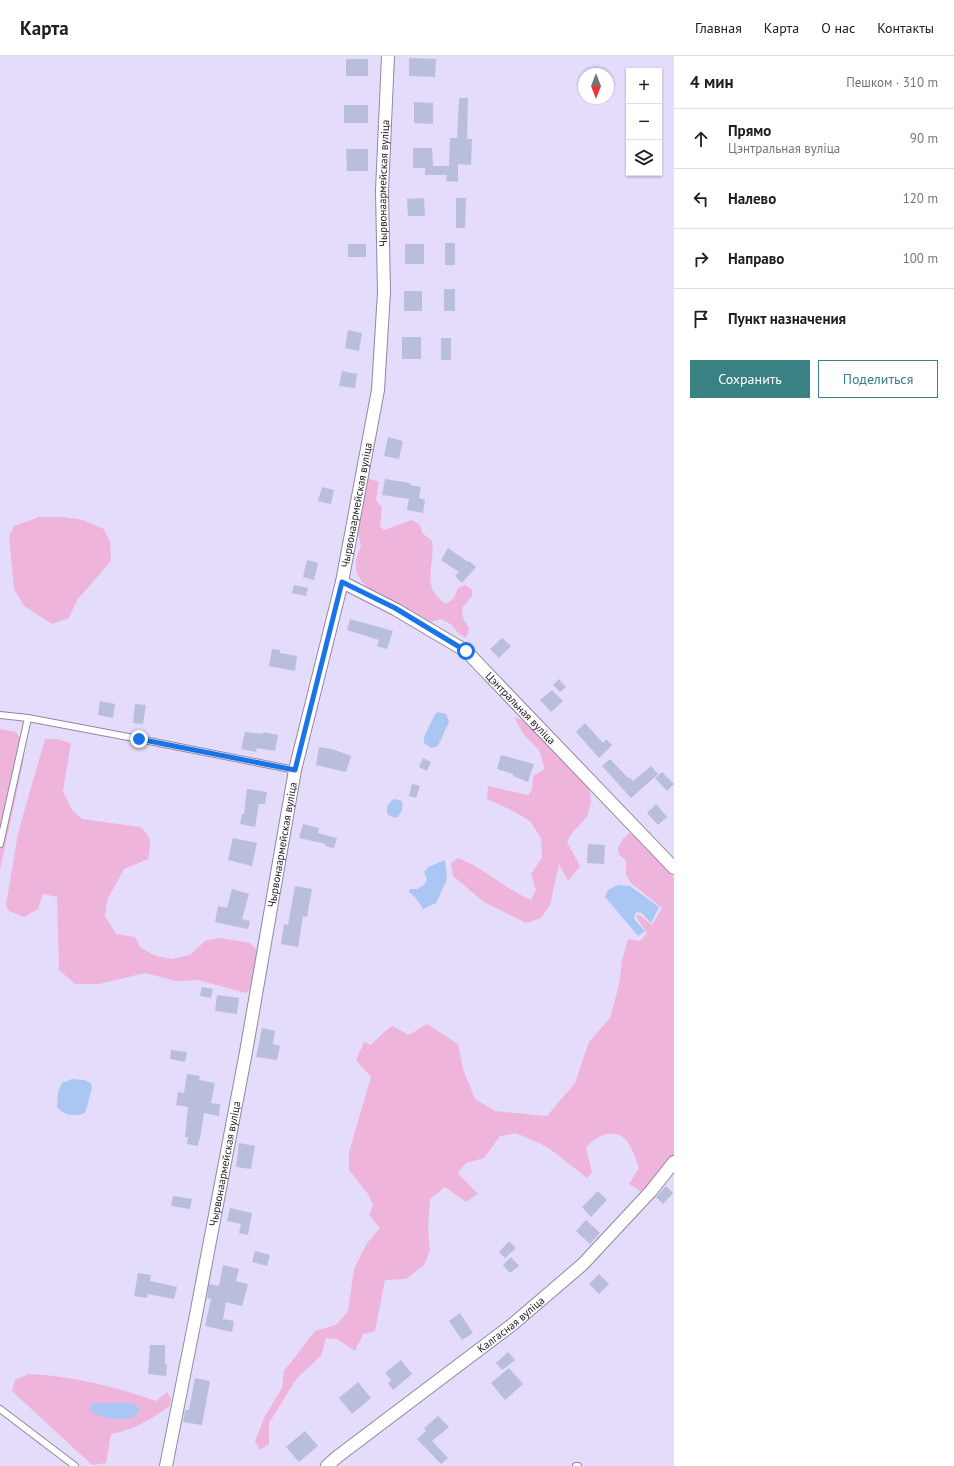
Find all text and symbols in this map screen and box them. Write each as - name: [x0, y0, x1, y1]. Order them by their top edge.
- text: Карта: [20, 16, 69, 40]
- text: Главная: [695, 19, 742, 37]
- text: Карта: [764, 19, 799, 37]
- text: О нас: [821, 19, 855, 37]
- text: Контакты: [877, 19, 934, 37]
- north arrow: [578, 68, 614, 104]
- map controls: [626, 68, 662, 176]
- button: +: [626, 68, 662, 104]
- text: 4 мин: [690, 71, 734, 93]
- text: Пешком · 310 m: [846, 74, 938, 91]
- button: −: [626, 104, 662, 140]
- street label: Чырвонаармейская вуліца: [375, 119, 392, 247]
- text: Прямо: [728, 121, 771, 140]
- icon: ahead: [690, 128, 712, 150]
- text: 90 m: [910, 130, 938, 147]
- button: layers: [626, 140, 662, 176]
- text: Цэнтральная вуліца: [728, 140, 840, 157]
- icon: left: [690, 188, 712, 210]
- text: Налево: [728, 189, 776, 208]
- text: 120 m: [903, 190, 938, 207]
- icon: right: [690, 248, 712, 270]
- text: Направо: [728, 249, 784, 268]
- text: 100 m: [903, 250, 938, 267]
- icon: arrive: [690, 308, 712, 330]
- text: Пункт назначения: [728, 309, 846, 328]
- button: Сохранить: [690, 360, 810, 398]
- button: Поделиться: [818, 360, 938, 398]
- street label: Чырвонаармейская вуліца: [338, 441, 375, 569]
- route start: [457, 642, 475, 660]
- street label: Цэнтральная вуліца: [483, 669, 559, 747]
- route end: [130, 730, 148, 748]
- street label: Чырвонаармейская вуліца: [264, 781, 300, 909]
- street label: Чырвонаармейская вуліца: [206, 1100, 244, 1227]
- street label: Калгасная вуліца: [474, 1293, 547, 1356]

